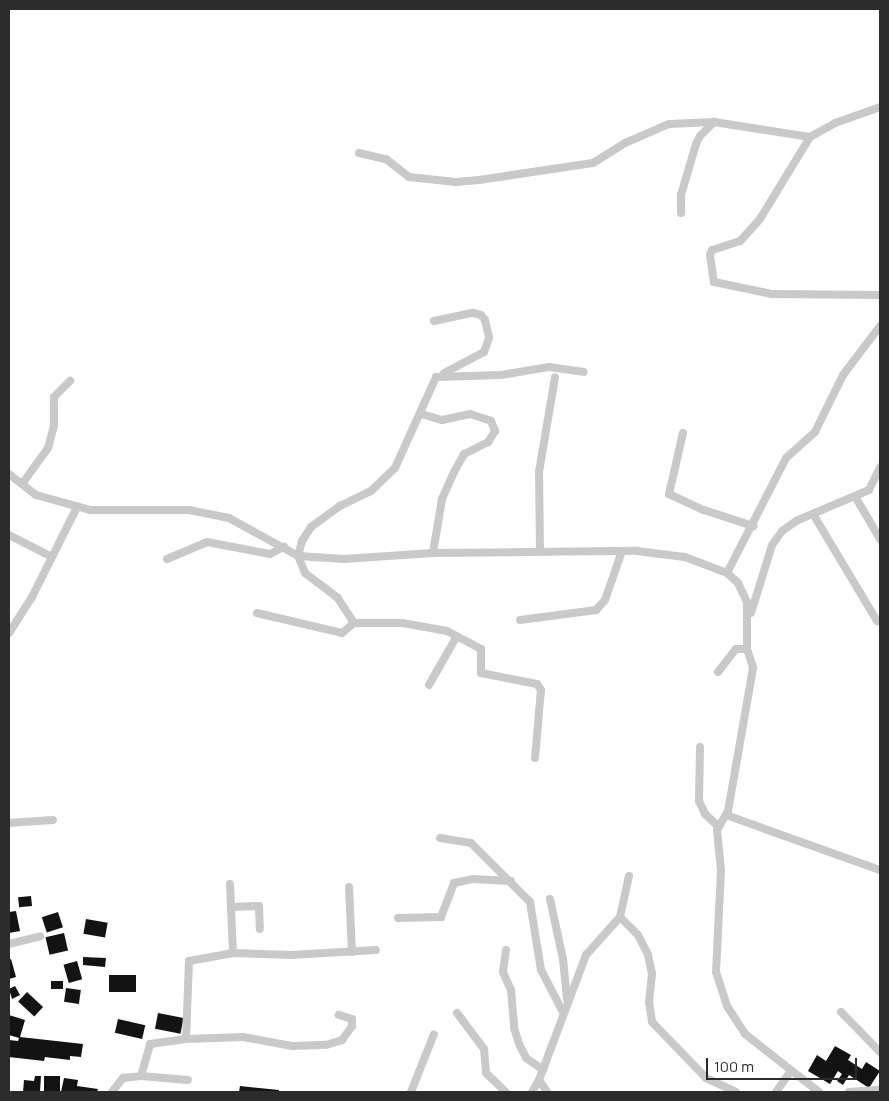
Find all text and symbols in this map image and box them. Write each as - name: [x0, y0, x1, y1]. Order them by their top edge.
- scale bar: [709, 1048, 860, 1080]
- text: 100 m: [714, 1056, 754, 1077]

